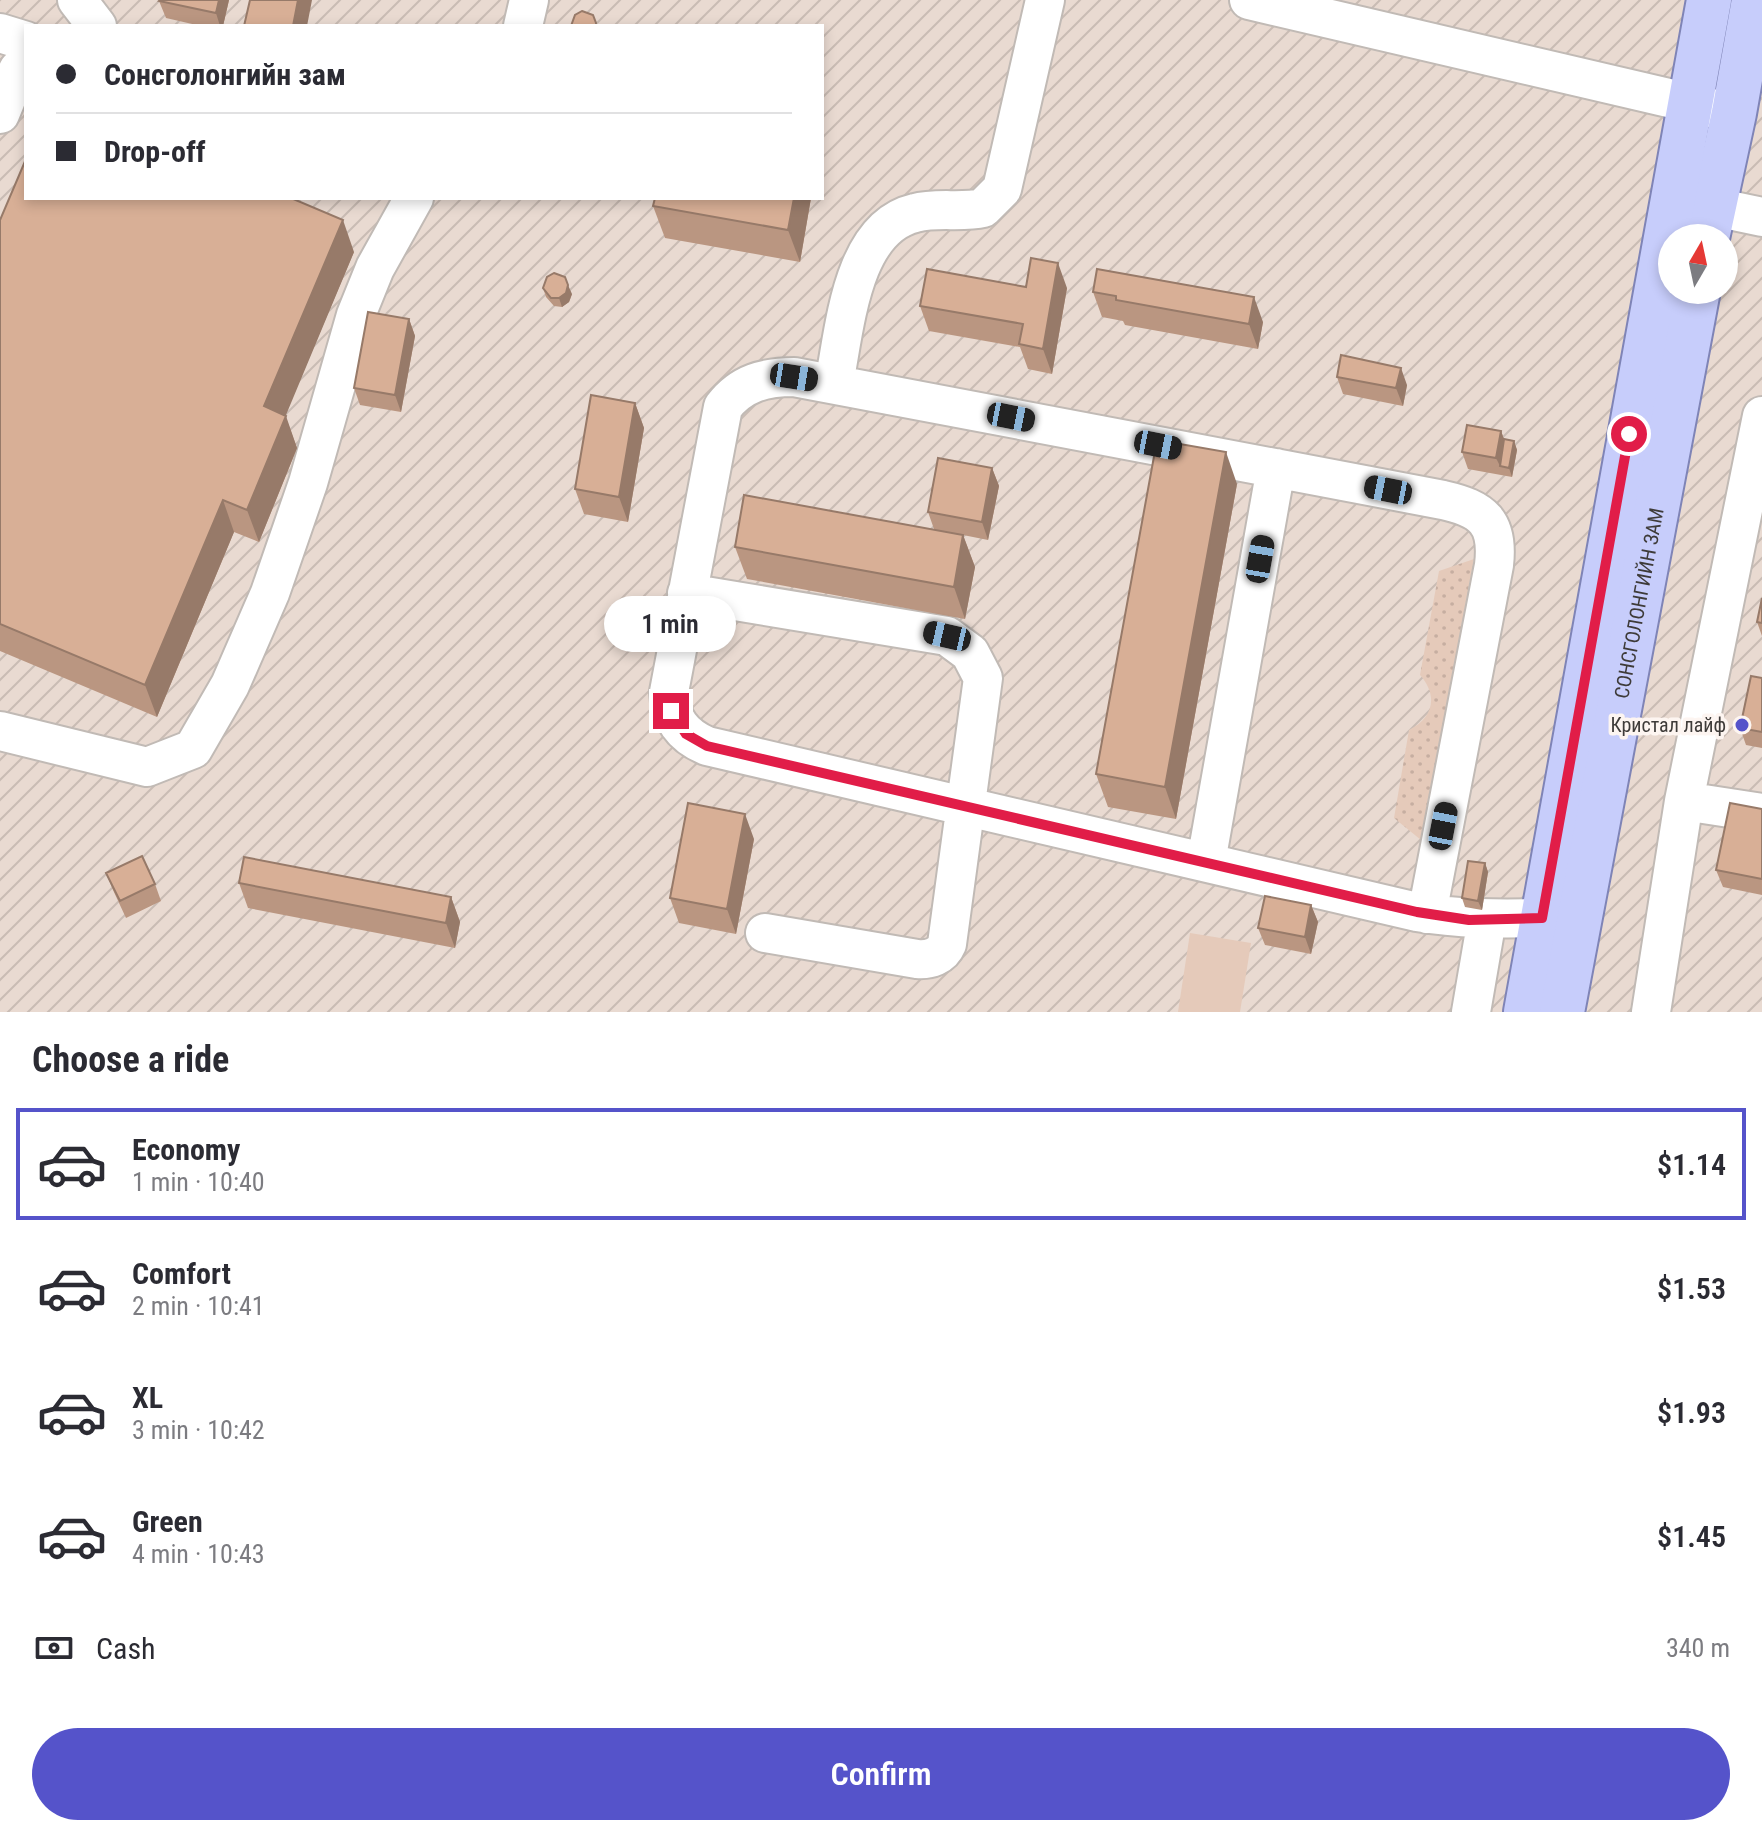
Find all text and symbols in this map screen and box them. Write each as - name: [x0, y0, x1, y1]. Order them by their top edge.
- text: Сонсголонгийн зам: [104, 57, 346, 92]
- text: Drop-off: [104, 134, 206, 169]
- north arrow: [1658, 224, 1738, 304]
- map controls: [1658, 224, 1738, 304]
- car: [768, 361, 820, 393]
- car: [985, 401, 1037, 433]
- route start: [1611, 416, 1647, 452]
- car: [1132, 429, 1184, 461]
- car: [1362, 474, 1414, 506]
- street label: СОНСГОЛОНГИЙН ЗАМ: [1609, 506, 1669, 700]
- car: [1244, 533, 1276, 585]
- callout: 1 min: [605, 595, 737, 651]
- text: 1 min: [641, 609, 699, 639]
- car: [921, 619, 973, 653]
- route end: [653, 693, 689, 729]
- place label: Кристал лайф: [1610, 713, 1726, 737]
- marker: Кристал лайф: [1733, 716, 1751, 734]
- car: [1427, 800, 1459, 852]
- text: Choose a ride: [32, 1039, 229, 1081]
- icon: car: [36, 1128, 108, 1200]
- text: Economy: [132, 1132, 240, 1167]
- text: $1.14: [1657, 1147, 1726, 1182]
- text: 1 min · 10:40: [132, 1167, 265, 1197]
- icon: car: [36, 1252, 108, 1324]
- text: Comfort: [132, 1256, 231, 1291]
- text: $1.53: [1657, 1271, 1726, 1306]
- text: 2 min · 10:41: [132, 1291, 265, 1321]
- icon: car: [36, 1376, 108, 1448]
- text: XL: [132, 1380, 163, 1415]
- text: $1.93: [1657, 1395, 1726, 1430]
- text: 3 min · 10:42: [132, 1415, 265, 1445]
- icon: car: [36, 1500, 108, 1572]
- text: Green: [132, 1504, 203, 1539]
- text: $1.45: [1657, 1519, 1726, 1554]
- text: 4 min · 10:43: [132, 1539, 265, 1569]
- icon: cash: [32, 1626, 76, 1670]
- text: Cash: [96, 1631, 156, 1666]
- text: 340 m: [1666, 1633, 1730, 1663]
- button: Confirm: [32, 1728, 1730, 1820]

